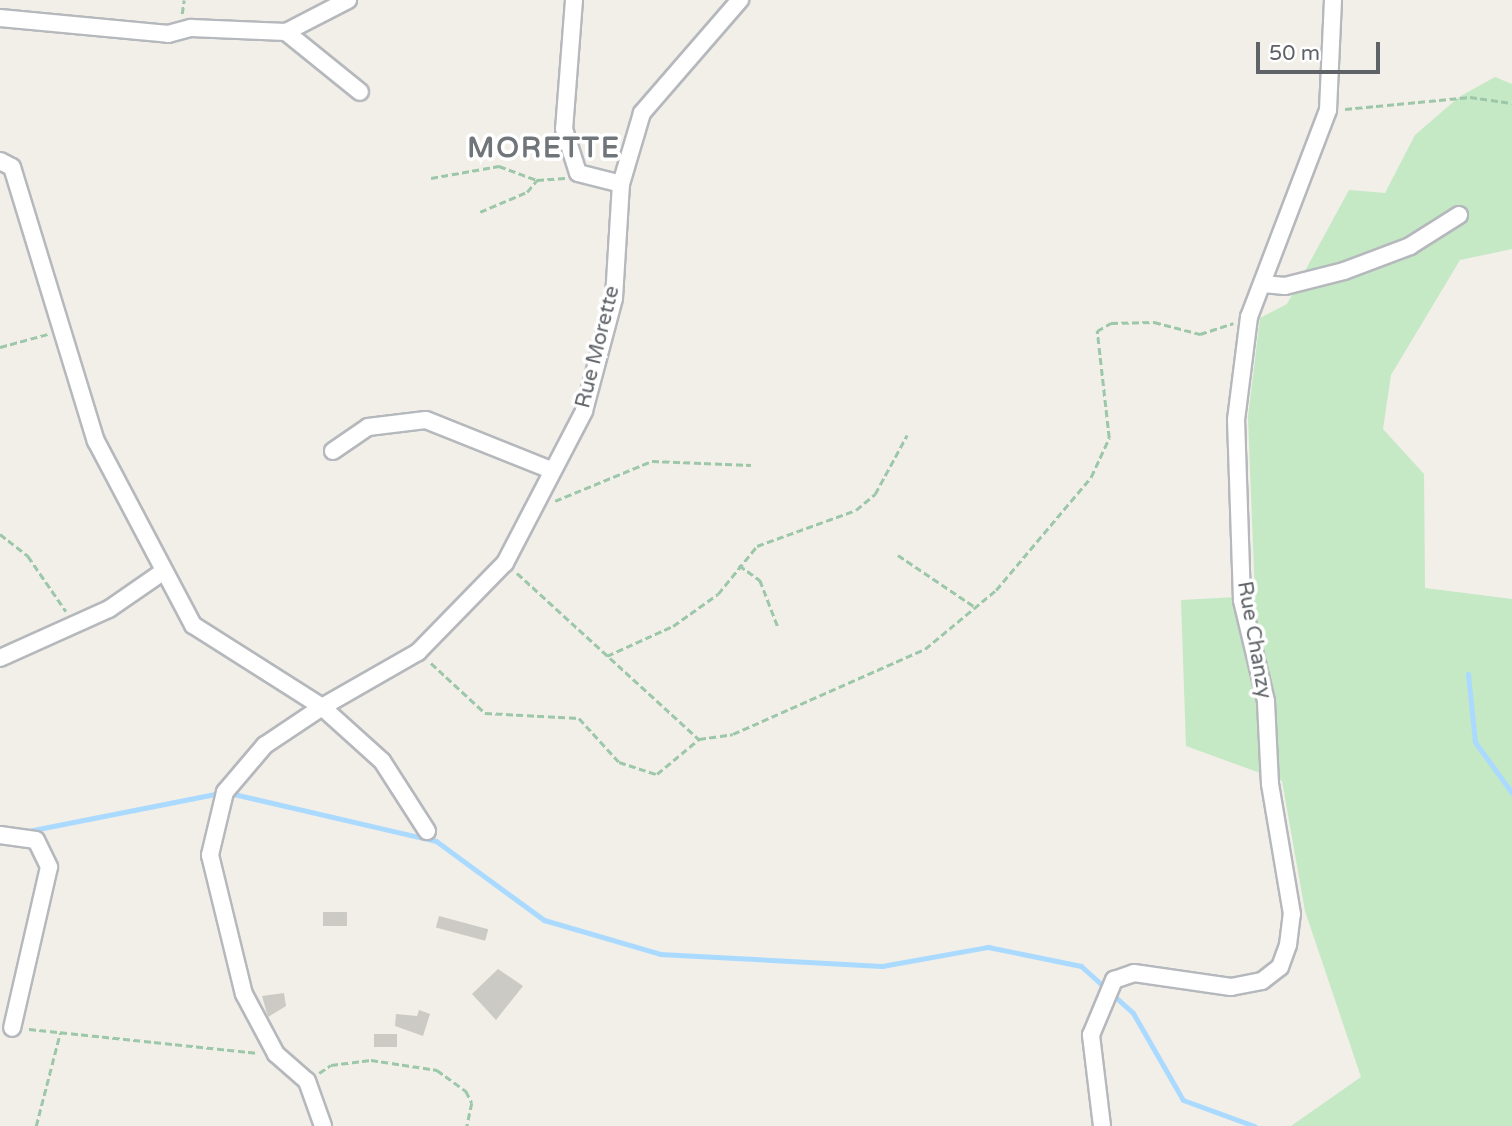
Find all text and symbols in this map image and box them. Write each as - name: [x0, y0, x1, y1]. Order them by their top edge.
- scale bar: [1260, 28, 1384, 72]
- text: 50 m: [1269, 41, 1320, 66]
- district label: MORETTE: [468, 131, 620, 165]
- street label: Rue Morette: [571, 283, 625, 411]
- street label: Rue Chanzy: [1231, 579, 1277, 701]

